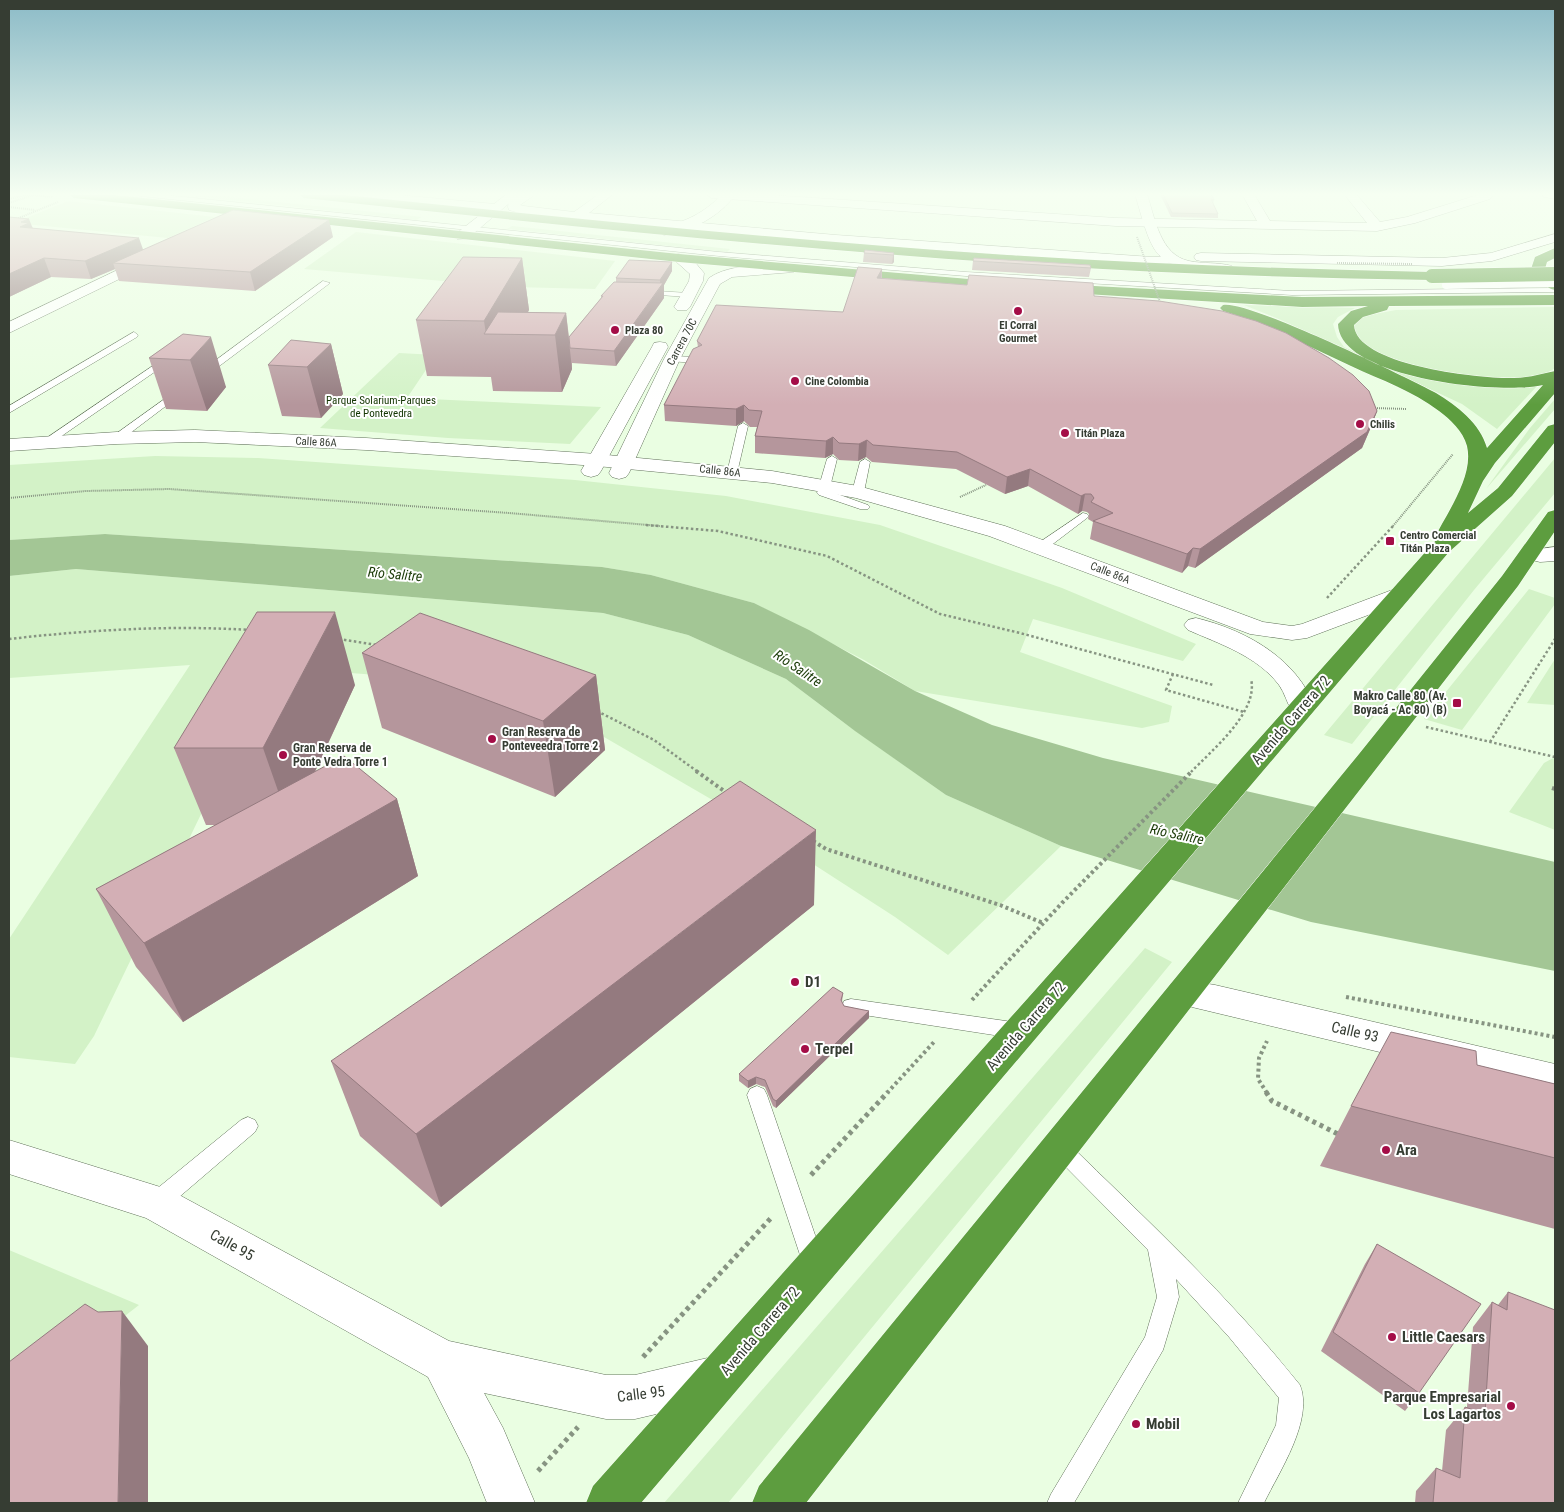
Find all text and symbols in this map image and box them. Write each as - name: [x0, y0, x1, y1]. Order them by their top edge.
- marker: El Corral Gourmet: [1012, 305, 1024, 317]
- street label: Carrera 70C: [664, 316, 700, 368]
- place label: El Corral Gourmet: [999, 319, 1038, 345]
- marker: Plaza 80: [609, 324, 621, 336]
- place label: Plaza 80: [625, 324, 663, 337]
- marker: Cine Colombia: [789, 375, 801, 387]
- place label: Cine Colombia: [805, 375, 869, 388]
- park label: Parque Solarium-Parques de Pontevedra: [326, 394, 436, 420]
- marker: Chilis: [1354, 418, 1366, 430]
- place label: Chilis: [1370, 418, 1395, 431]
- marker: Titán Plaza: [1059, 427, 1071, 439]
- place label: Titán Plaza: [1075, 427, 1125, 440]
- street label: Calle 86A: [295, 434, 338, 450]
- street label: Calle 86A: [699, 462, 742, 480]
- place label: Centro Comercial Titán Plaza: [1400, 529, 1476, 555]
- marker: Centro Comercial Titán Plaza: [1384, 535, 1396, 547]
- street label: Calle 86A: [1088, 560, 1132, 587]
- water label: Río Salitre: [367, 564, 423, 584]
- water label: Río Salitre: [771, 646, 825, 690]
- street label: Avenida Carrera 72: [1248, 672, 1334, 768]
- place label: Makro Calle 80 (Av. Boyacá - Ac 80) (B): [1353, 689, 1447, 717]
- marker: Makro Calle 80 (Av. Boyacá - Ac 80) (B): [1451, 697, 1463, 709]
- place label: Gran Reserva de Ponteveedra Torre 2: [502, 725, 598, 753]
- marker: Gran Reserva de Ponteveedra Torre 2: [486, 733, 498, 745]
- place label: Gran Reserva de Ponte Vedra Torre 1: [293, 741, 388, 769]
- marker: Gran Reserva de Ponte Vedra Torre 1: [277, 749, 289, 761]
- water label: Río Salitre: [1149, 821, 1205, 847]
- place label: D1: [805, 973, 821, 991]
- marker: D1: [789, 976, 801, 988]
- street label: Avenida Carrera 72: [983, 978, 1069, 1074]
- street label: Calle 93: [1330, 1018, 1380, 1046]
- place label: Terpel: [815, 1040, 853, 1058]
- marker: Terpel: [799, 1043, 811, 1055]
- place label: Ara: [1396, 1141, 1417, 1159]
- marker: Ara: [1380, 1144, 1392, 1156]
- street label: Calle 95: [207, 1226, 257, 1264]
- street label: Avenida Carrera 72: [717, 1283, 803, 1379]
- place label: Little Caesars: [1402, 1328, 1485, 1346]
- marker: Little Caesars: [1386, 1331, 1398, 1343]
- street label: Calle 95: [616, 1382, 666, 1406]
- place label: Parque Empresarial Los Lagartos: [1384, 1388, 1501, 1423]
- marker: Parque Empresarial Los Lagartos: [1505, 1400, 1517, 1412]
- place label: Mobil: [1146, 1415, 1180, 1433]
- marker: Mobil: [1130, 1418, 1142, 1430]

